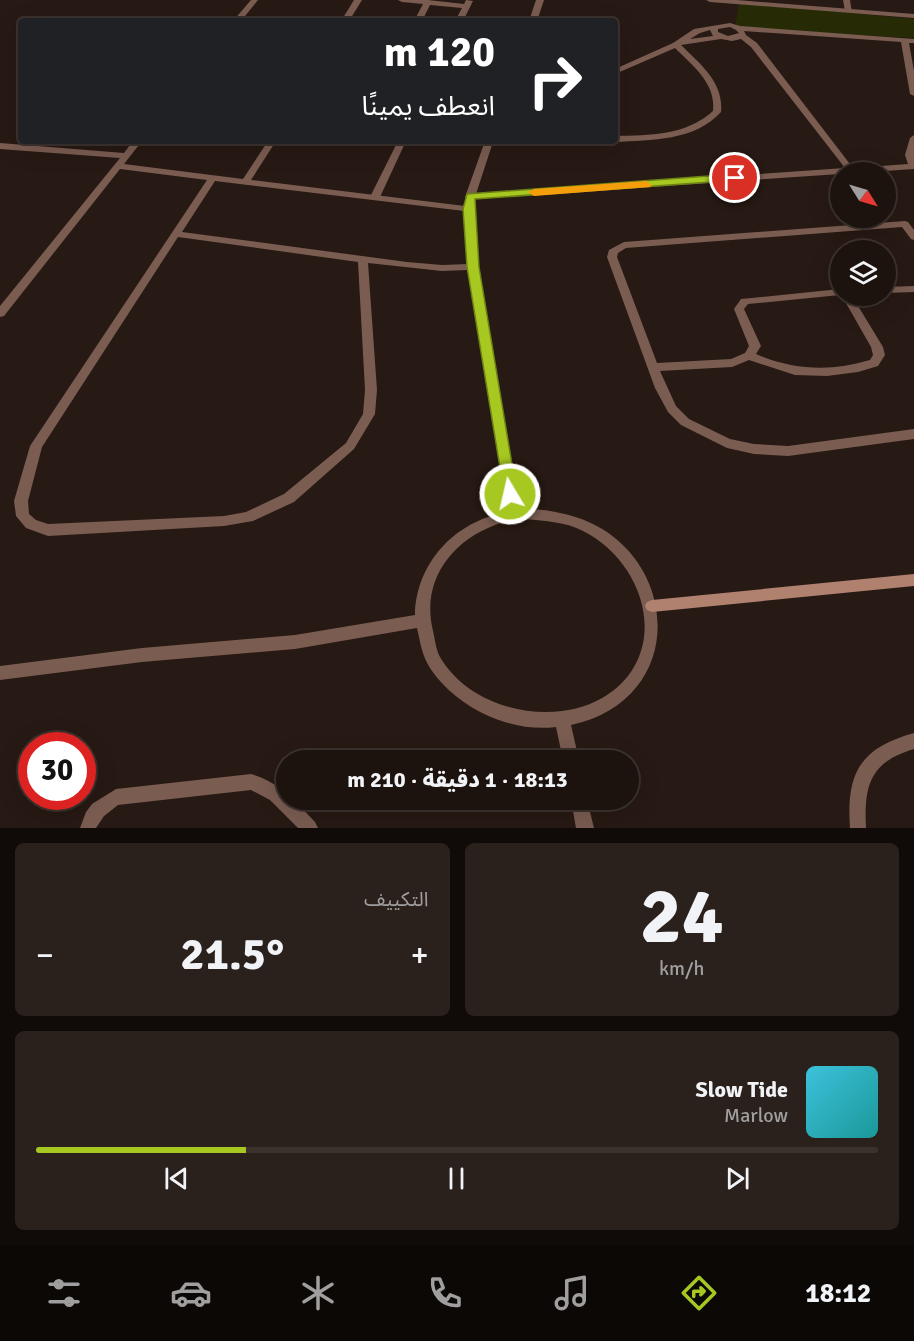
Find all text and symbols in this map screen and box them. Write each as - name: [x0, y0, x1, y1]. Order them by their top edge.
- text: 120 m: [384, 27, 495, 78]
- icon: right: [516, 42, 594, 120]
- text: انعطف يمينًا: [362, 90, 495, 123]
- pin: [709, 152, 760, 203]
- icon: arrive: [718, 161, 751, 194]
- north arrow: [830, 162, 896, 228]
- map controls: [830, 162, 896, 306]
- button: layers: [830, 240, 896, 306]
- position arrow: [478, 462, 542, 526]
- speed limit sign: 30: [18, 732, 96, 810]
- text: 18:13 · 1 دقيقة · 210 m: [347, 766, 568, 793]
- text: 24: [640, 869, 724, 965]
- text: التكييف: [364, 887, 429, 912]
- text: 21.5°: [180, 927, 284, 982]
- text: −: [36, 935, 54, 976]
- text: +: [411, 935, 428, 976]
- text: km/h: [659, 956, 704, 981]
- text: Slow Tide: [696, 1076, 788, 1103]
- text: Marlow: [724, 1103, 788, 1128]
- icon: previous: [160, 1162, 193, 1195]
- icon: pause: [440, 1162, 473, 1195]
- icon: next: [721, 1162, 754, 1195]
- icon: filters: [43, 1272, 85, 1314]
- icon: car: [170, 1272, 212, 1314]
- icon: climate: [297, 1272, 339, 1314]
- icon: phone: [424, 1272, 466, 1314]
- icon: music: [551, 1272, 593, 1314]
- icon: directions: [678, 1272, 720, 1314]
- text: 18:12: [805, 1277, 871, 1310]

